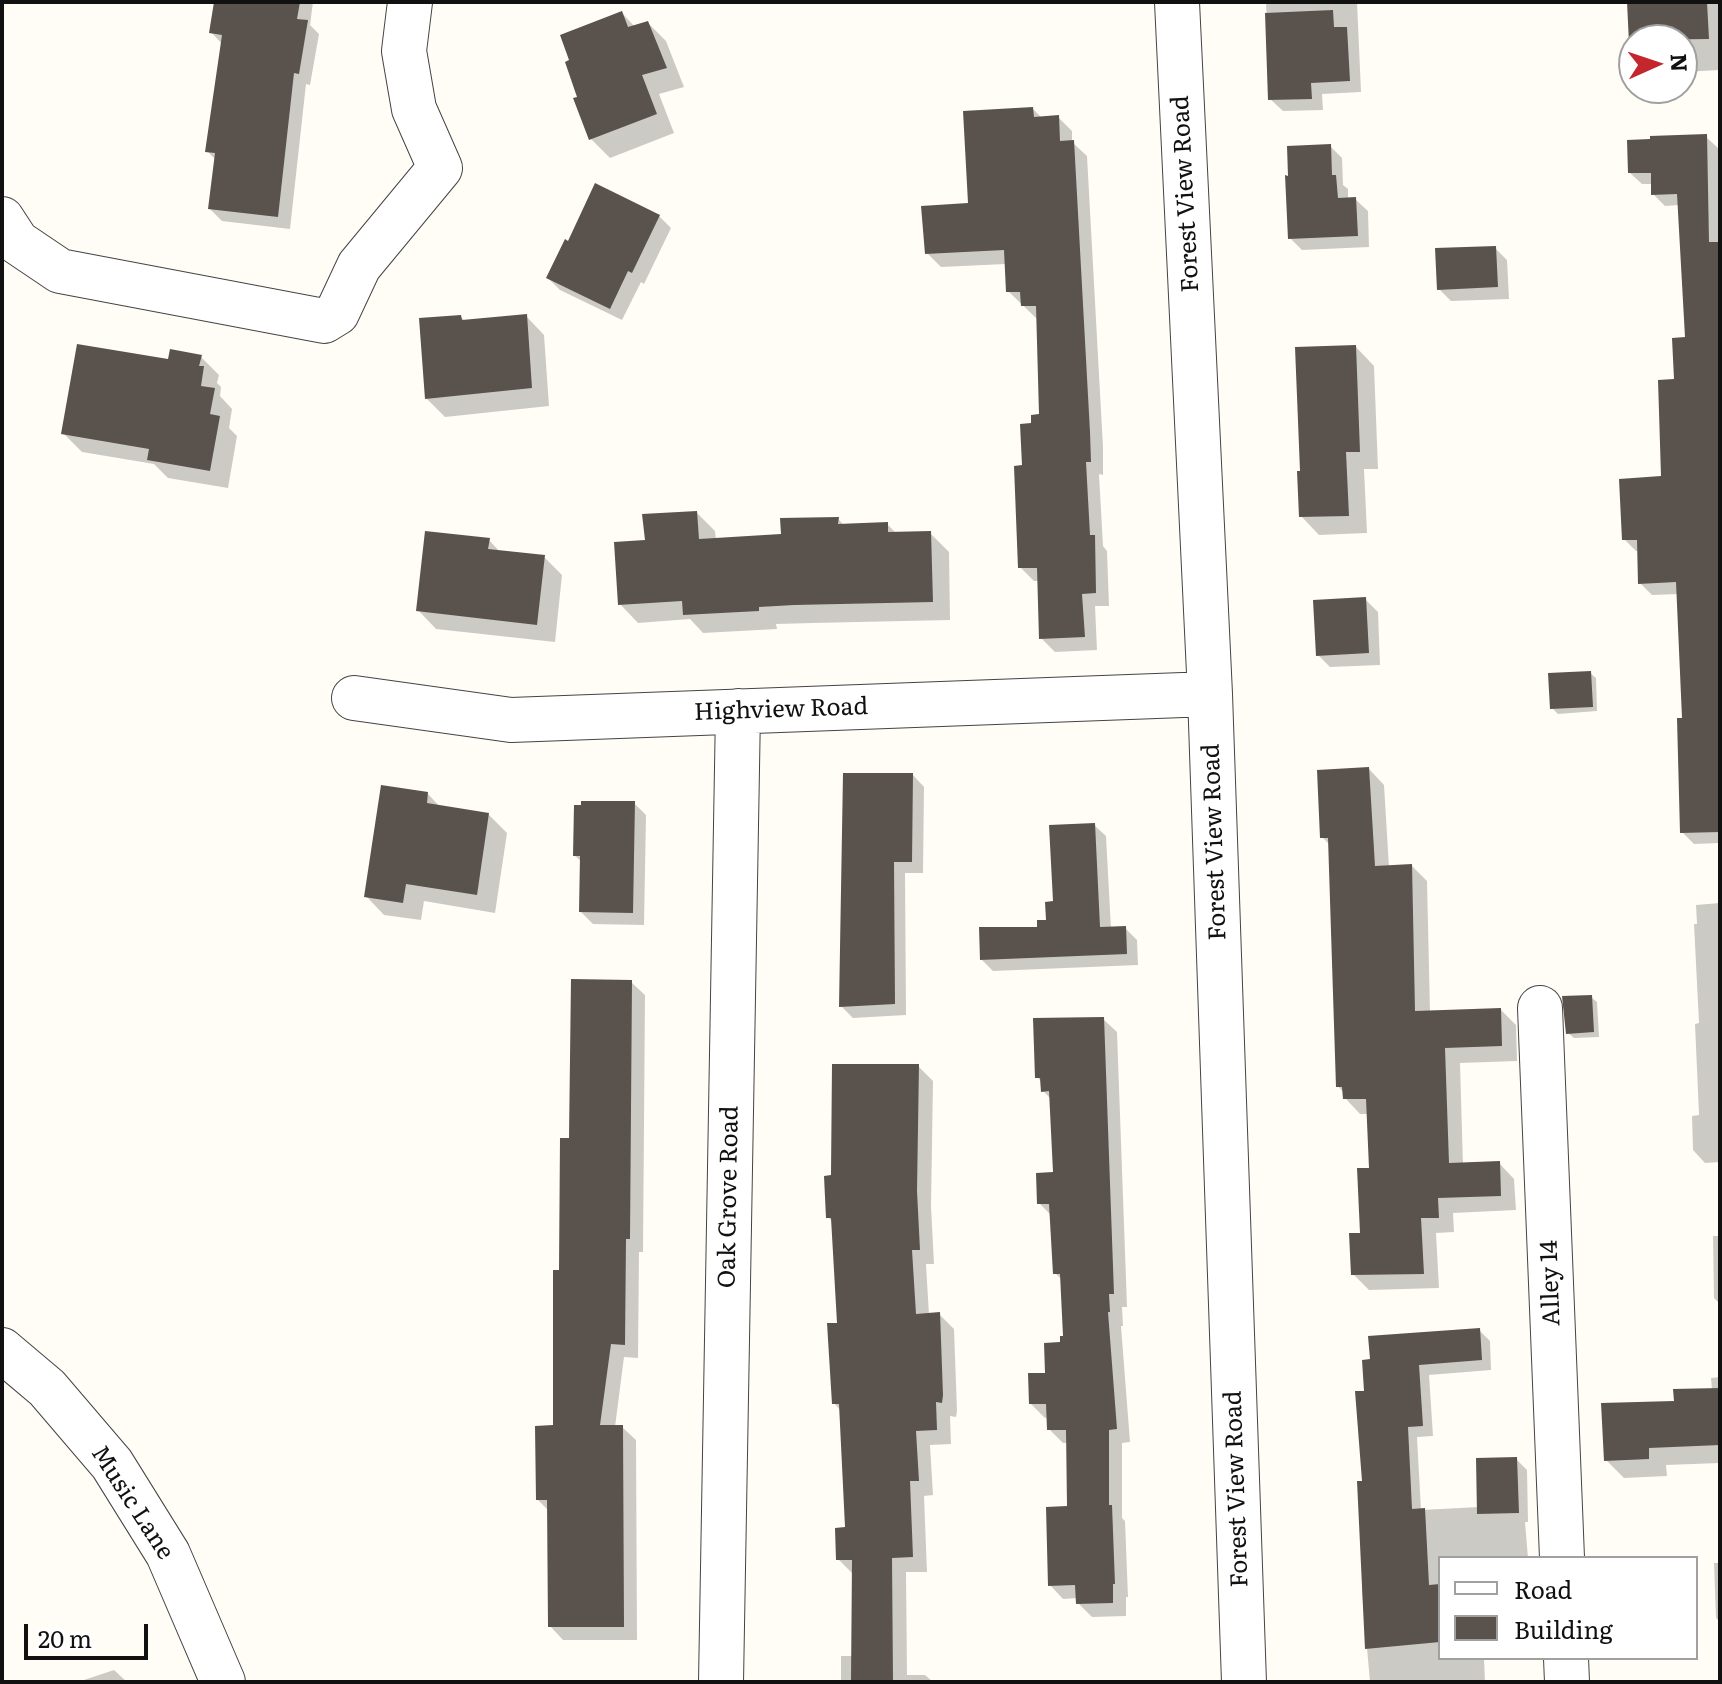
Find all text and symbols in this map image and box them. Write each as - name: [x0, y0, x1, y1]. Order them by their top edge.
- north arrow: [1618, 24, 1698, 104]
- text: N: [1664, 53, 1697, 73]
- street label: Forest View Road: [1166, 95, 1206, 293]
- street label: Highview Road: [693, 693, 869, 727]
- street label: Forest View Road: [1197, 743, 1233, 941]
- street label: Oak Grove Road: [713, 1106, 745, 1288]
- street label: Alley 14: [1535, 1239, 1567, 1327]
- street label: Forest View Road: [1219, 1390, 1255, 1588]
- street label: Music Lane: [85, 1441, 179, 1565]
- legend: [1438, 1556, 1698, 1660]
- text: Road: [1514, 1571, 1572, 1606]
- scale bar: [28, 1608, 152, 1658]
- text: Building: [1514, 1611, 1613, 1646]
- text: 20 m: [38, 1620, 92, 1655]

